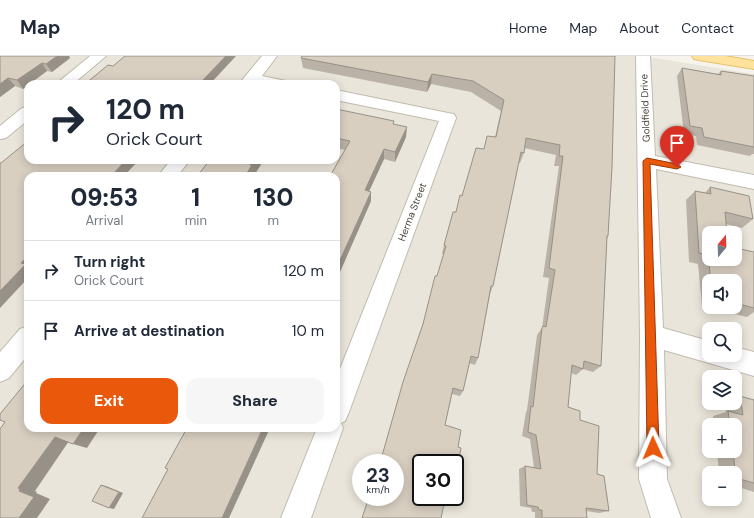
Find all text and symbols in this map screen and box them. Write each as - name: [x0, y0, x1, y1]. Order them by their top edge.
- text: Map: [20, 15, 60, 40]
- text: Home: [509, 19, 547, 37]
- text: Map: [569, 19, 597, 37]
- text: About: [619, 19, 659, 37]
- text: Contact: [681, 19, 734, 37]
- street label: Goldfield Drive: [637, 73, 653, 142]
- text: 120 m: [106, 91, 185, 128]
- icon: right: [40, 96, 92, 148]
- pin: [660, 126, 694, 167]
- text: Orick Court: [106, 127, 203, 151]
- icon: arrive: [666, 132, 688, 154]
- street label: Herma Street: [395, 181, 429, 243]
- text: 09:53: [70, 182, 138, 213]
- text: 1: [191, 182, 200, 213]
- text: 130: [253, 182, 294, 213]
- text: Arrival: [85, 212, 123, 229]
- text: min: [185, 212, 207, 229]
- text: m: [268, 212, 279, 229]
- north arrow: [702, 226, 742, 266]
- map controls: [702, 226, 742, 506]
- text: Turn right: [74, 252, 145, 272]
- icon: right: [40, 260, 62, 282]
- text: 120 m: [283, 261, 324, 281]
- text: Orick Court: [74, 272, 144, 289]
- button: sound: [702, 274, 742, 314]
- icon: arrive: [40, 320, 62, 342]
- text: Arrive at destination: [74, 321, 225, 341]
- text: 10 m: [292, 321, 324, 341]
- button: search: [702, 322, 742, 362]
- button: layers: [702, 370, 742, 410]
- button: Exit: [40, 378, 178, 424]
- button: Share: [186, 378, 324, 424]
- button: +: [702, 418, 742, 458]
- position arrow: [632, 427, 674, 469]
- speed limit sign: 30: [412, 454, 464, 506]
- text: 23: [366, 462, 390, 488]
- button: −: [702, 466, 742, 506]
- text: km/h: [366, 483, 390, 496]

